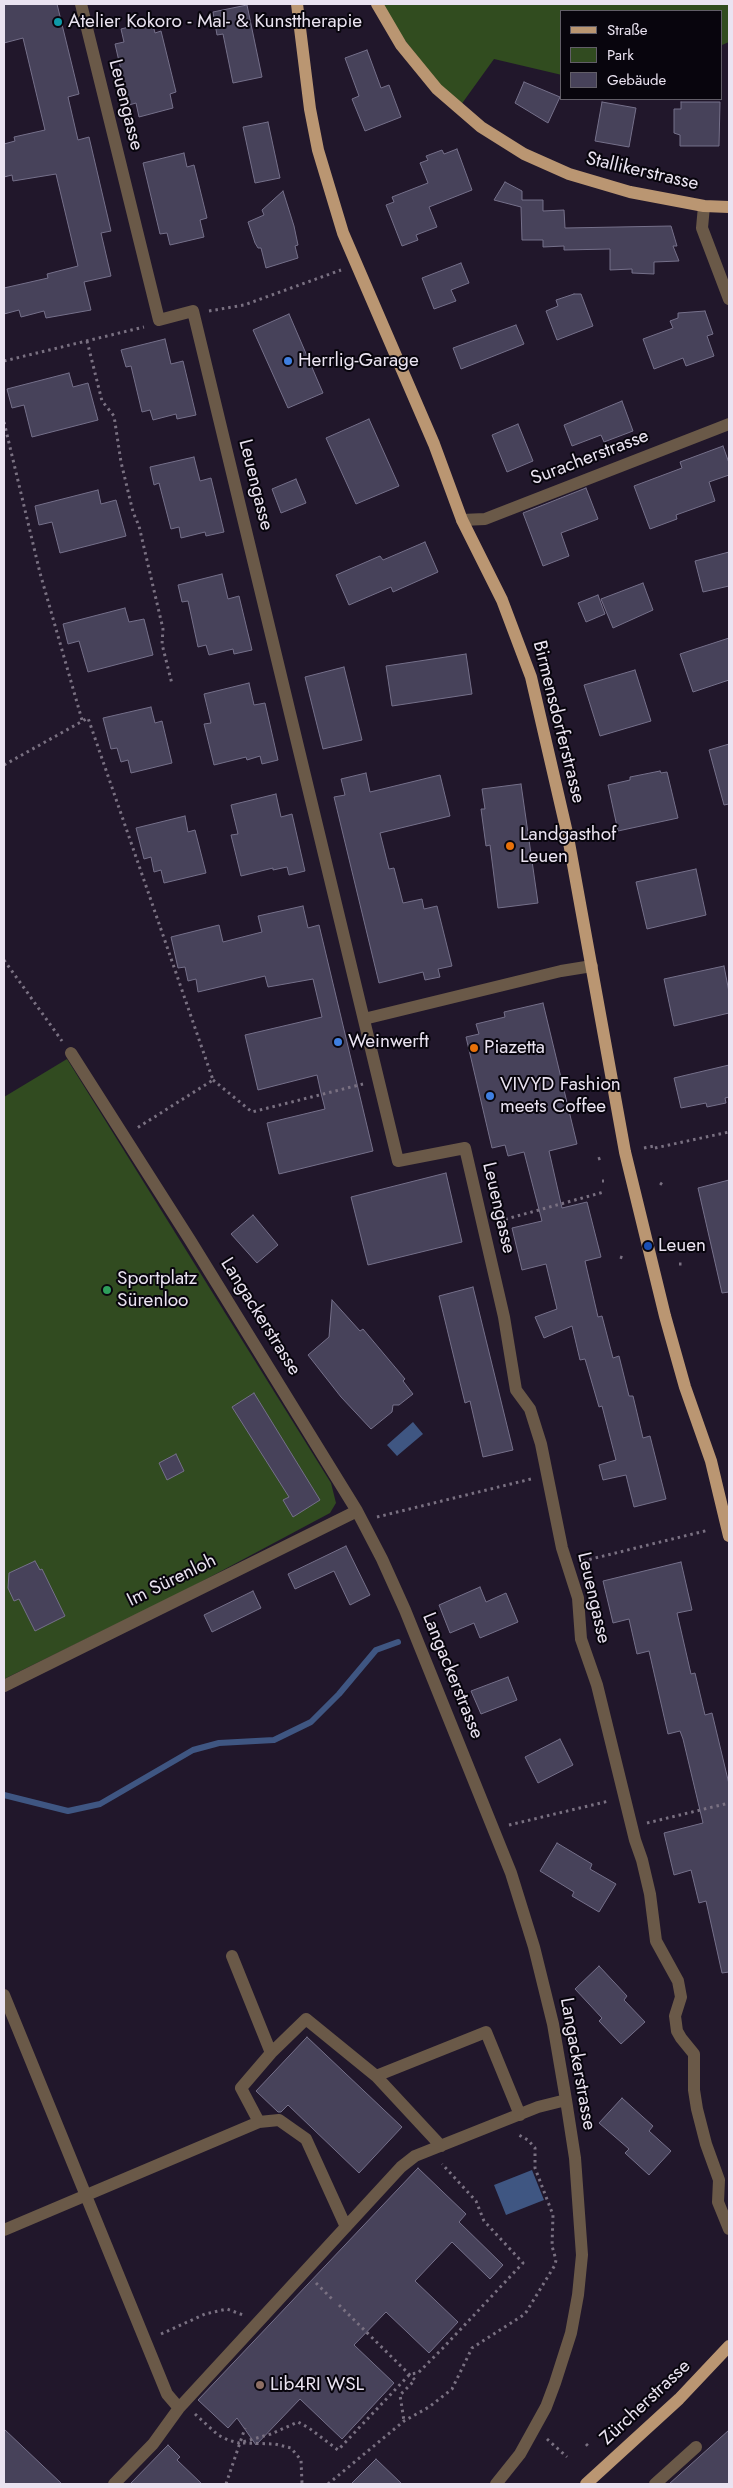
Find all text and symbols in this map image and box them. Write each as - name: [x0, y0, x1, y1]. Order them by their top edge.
- legend: [560, 10, 723, 100]
- place label: Atelier Kokoro - Mal- & Kunsttherapie: [68, 11, 362, 33]
- marker: Atelier Kokoro - Mal- & Kunsttherapie: [52, 16, 64, 28]
- text: Straße: [607, 19, 647, 41]
- text: Park: [607, 44, 634, 66]
- street label: Leuengasse: [103, 57, 147, 153]
- text: Gebäude: [607, 69, 666, 91]
- street label: Stallikerstrasse: [583, 148, 701, 196]
- place label: Herrlig-Garage: [298, 350, 419, 372]
- marker: Herrlig-Garage: [282, 355, 294, 367]
- street label: Suracherstrasse: [528, 425, 652, 491]
- street label: Leuengasse: [233, 437, 277, 533]
- street label: Birmensdorferstrasse: [527, 638, 589, 806]
- place label: Landgasthof Leuen: [520, 824, 616, 868]
- marker: Landgasthof Leuen: [504, 840, 516, 852]
- place label: Weinwerft: [348, 1031, 429, 1053]
- marker: Weinwerft: [332, 1036, 344, 1048]
- place label: Piazetta: [484, 1037, 545, 1059]
- marker: Piazetta: [468, 1042, 480, 1054]
- place label: VIVYD Fashion meets Coffee: [500, 1074, 621, 1118]
- marker: VIVYD Fashion meets Coffee: [484, 1090, 496, 1102]
- street label: Leuengasse: [476, 1160, 520, 1256]
- place label: Leuen: [658, 1235, 706, 1257]
- marker: Leuen: [642, 1240, 654, 1252]
- street label: Langackerstrasse: [215, 1254, 305, 1380]
- place label: Sportplatz Sürenloo: [117, 1268, 197, 1312]
- marker: Sportplatz Sürenloo: [101, 1284, 113, 1296]
- street label: Im Sürenloh: [124, 1550, 220, 1612]
- street label: Leuengasse: [571, 1550, 615, 1646]
- street label: Langackerstrasse: [416, 1610, 488, 1742]
- street label: Langackerstrasse: [554, 1996, 600, 2132]
- street label: Zürcherstrasse: [596, 2355, 696, 2451]
- place label: Lib4RI WSL: [270, 2374, 364, 2396]
- marker: Lib4RI WSL: [254, 2379, 266, 2391]

